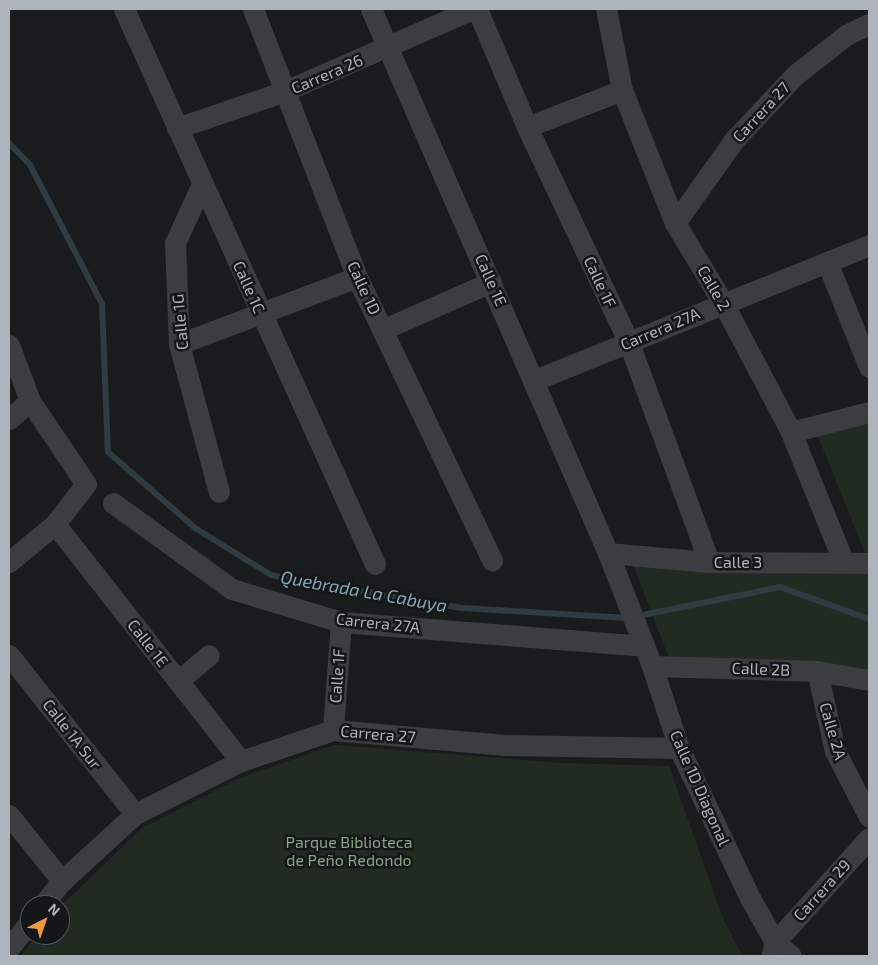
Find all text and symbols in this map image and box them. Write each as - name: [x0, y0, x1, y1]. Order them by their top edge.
- street label: Carrera 26: [288, 50, 366, 98]
- street label: Carrera 27: [728, 78, 794, 146]
- street label: Calle 1E: [471, 251, 511, 309]
- street label: Calle 1F: [580, 253, 620, 311]
- street label: Calle 1C: [229, 258, 269, 316]
- street label: Calle 1D: [343, 258, 385, 318]
- street label: Calle 2: [694, 262, 734, 314]
- street label: Calle 1G: [168, 293, 192, 351]
- street label: Carrera 27A: [617, 304, 703, 354]
- street label: Calle 3: [714, 552, 762, 572]
- water label: Quebrada La Cabuya: [279, 566, 449, 616]
- street label: Carrera 27A: [335, 609, 421, 637]
- street label: Calle 1E: [124, 615, 172, 671]
- street label: Calle 1F: [326, 648, 348, 704]
- street label: Calle 2B: [731, 658, 791, 680]
- street label: Calle 1A Sur: [39, 695, 105, 773]
- street label: Calle 2A: [816, 700, 850, 762]
- street label: Carrera 27: [340, 721, 416, 747]
- street label: Calle 1D Diagonal: [666, 727, 734, 849]
- park label: Parque Biblioteca de Peño Redondo: [286, 832, 412, 870]
- street label: Carrera 29: [789, 855, 855, 925]
- north arrow: [20, 895, 70, 945]
- text: N: [45, 899, 64, 919]

